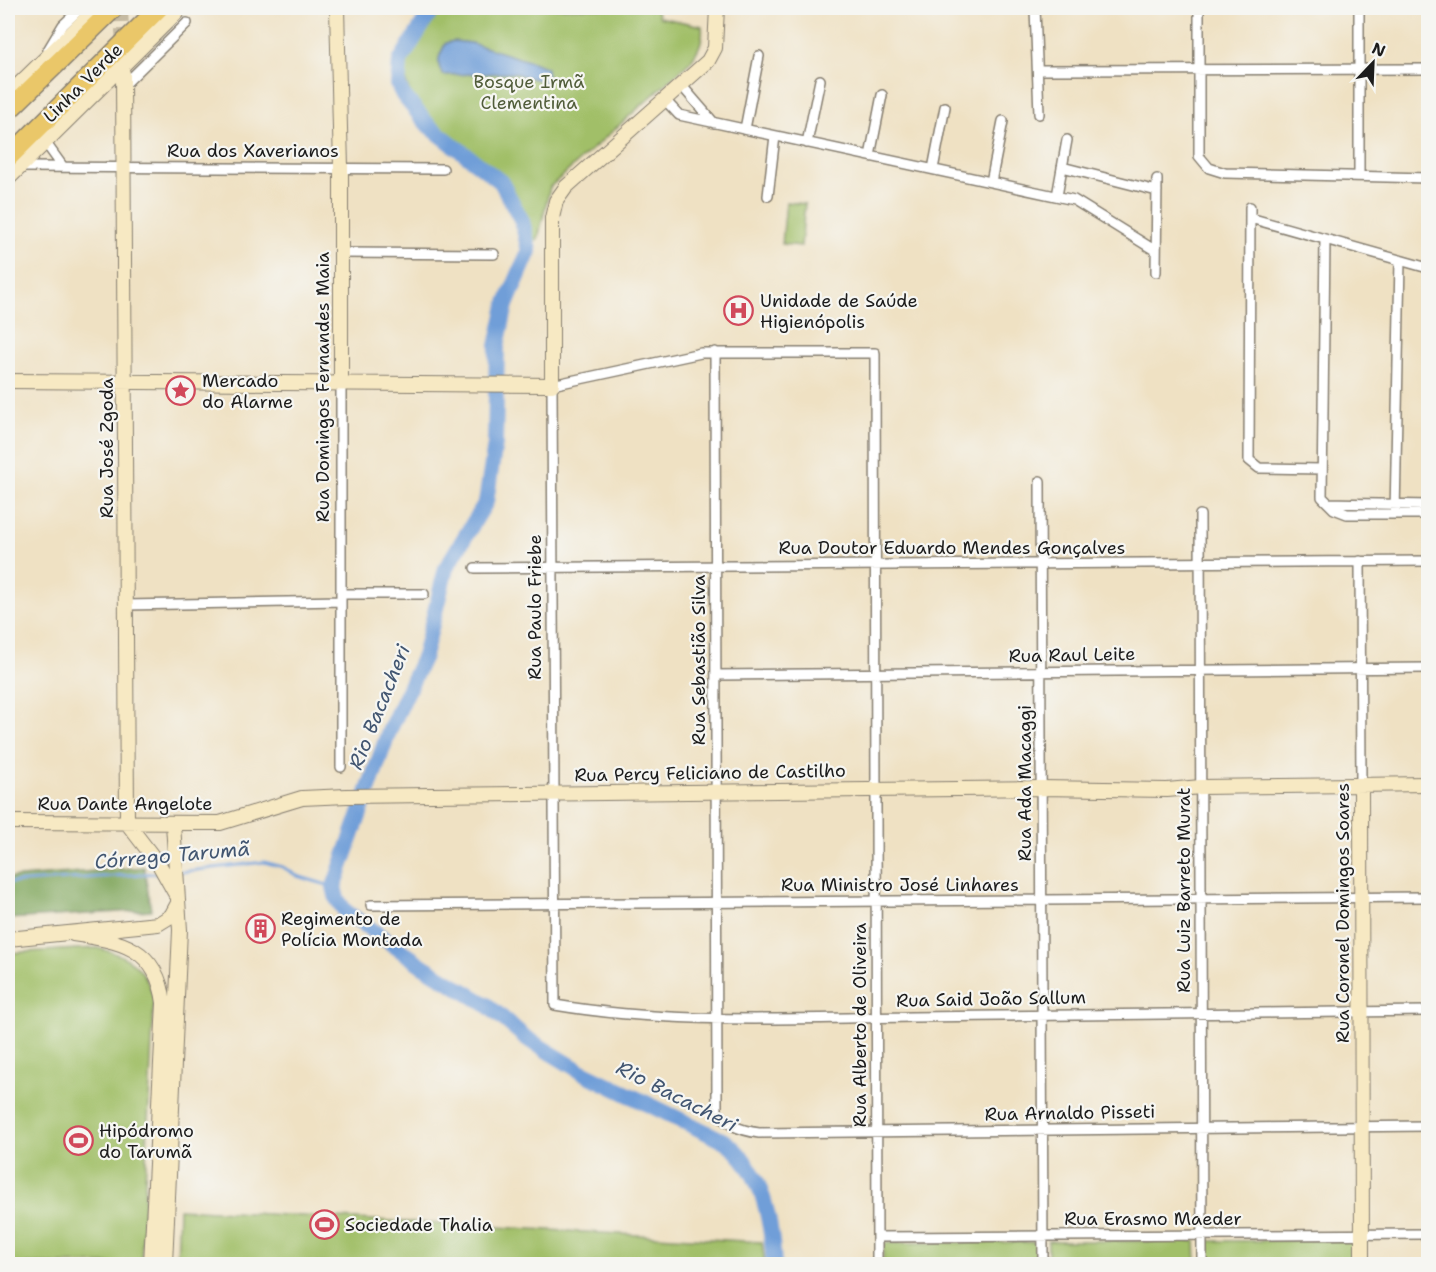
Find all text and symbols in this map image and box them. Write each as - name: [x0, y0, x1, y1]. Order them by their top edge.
- north arrow: [1343, 33, 1403, 93]
- street label: Linha Verde: [38, 38, 128, 128]
- text: N: [1369, 38, 1389, 62]
- park label: Bosque Irmã Clementina: [474, 70, 584, 115]
- street label: Rua dos Xaverianos: [167, 139, 339, 163]
- street label: Rua Domingos Fernandes Maia: [311, 252, 335, 522]
- place label: Unidade de Saúde Higienópolis: [760, 289, 918, 334]
- hospital icon: Unidade de Saúde Higienópolis: [723, 295, 755, 327]
- place label: Mercado do Alarme: [202, 369, 293, 414]
- place icon: Mercado do Alarme: [165, 375, 197, 407]
- street label: Rua José Zgoda: [95, 378, 119, 518]
- street label: Rua Paulo Friebe: [523, 534, 547, 680]
- street label: Rua Doutor Eduardo Mendes Gonçalves: [778, 536, 1126, 560]
- street label: Rua Sebastião Silva: [687, 575, 711, 745]
- water label: Rio Bacacheri: [342, 640, 416, 773]
- street label: Rua Raul Leite: [1009, 642, 1135, 668]
- street label: Rua Ada Macaggi: [1013, 705, 1037, 861]
- street label: Rua Percy Feliciano de Castilho: [574, 759, 846, 787]
- street label: Rua Coronel Domingos Soares: [1331, 783, 1355, 1043]
- street label: Rua Luiz Barreto Murat: [1172, 787, 1196, 993]
- street label: Rua Dante Angelote: [37, 792, 213, 816]
- water label: Córrego Tarumã: [93, 835, 251, 875]
- street label: Rua Ministro José Linhares: [781, 873, 1019, 897]
- place label: Regimento de Polícia Montada: [281, 907, 422, 952]
- building icon: Regimento de Polícia Montada: [244, 913, 276, 945]
- street label: Rua Alberto de Oliveira: [848, 923, 872, 1127]
- street label: Rua Said João Sallum: [896, 985, 1086, 1013]
- water label: Rio Bacacheri: [612, 1054, 742, 1138]
- street label: Rua Arnaldo Pisseti: [985, 1100, 1155, 1126]
- place label: Hipódromo do Tarumã: [99, 1119, 194, 1164]
- sports icon: Hipódromo do Tarumã: [62, 1125, 94, 1157]
- street label: Rua Erasmo Maeder: [1064, 1207, 1242, 1231]
- sports icon: Sociedade Thalia: [308, 1209, 340, 1241]
- place label: Sociedade Thalia: [345, 1213, 493, 1237]

